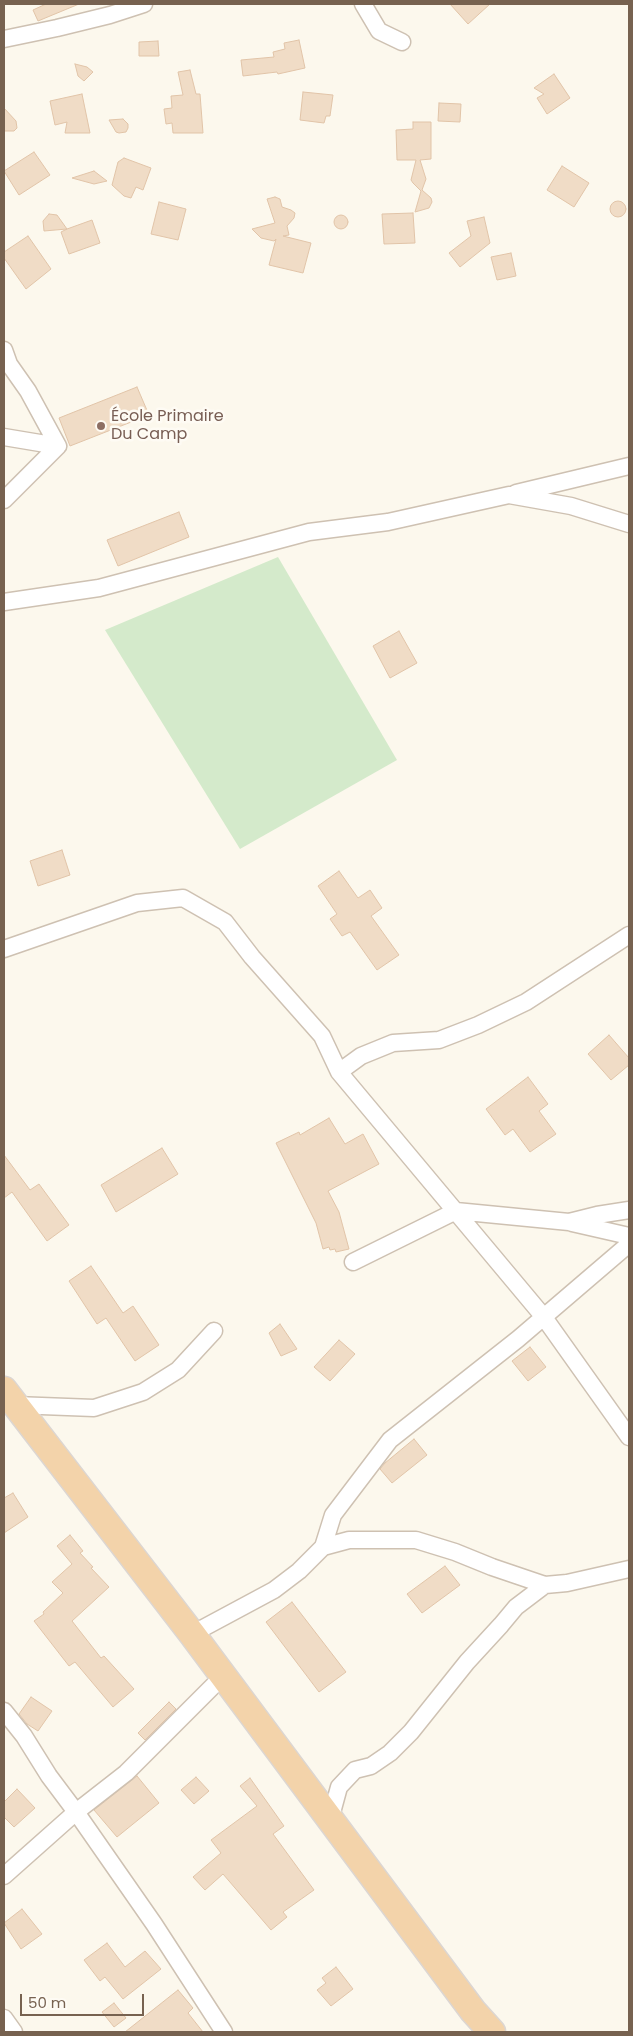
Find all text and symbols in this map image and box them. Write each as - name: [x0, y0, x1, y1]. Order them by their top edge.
- place label: École Primaire Du Camp: [111, 407, 224, 445]
- marker: École Primaire Du Camp: [95, 420, 107, 432]
- scale bar: [22, 1984, 146, 2016]
- text: 50 m: [28, 1992, 66, 2013]

